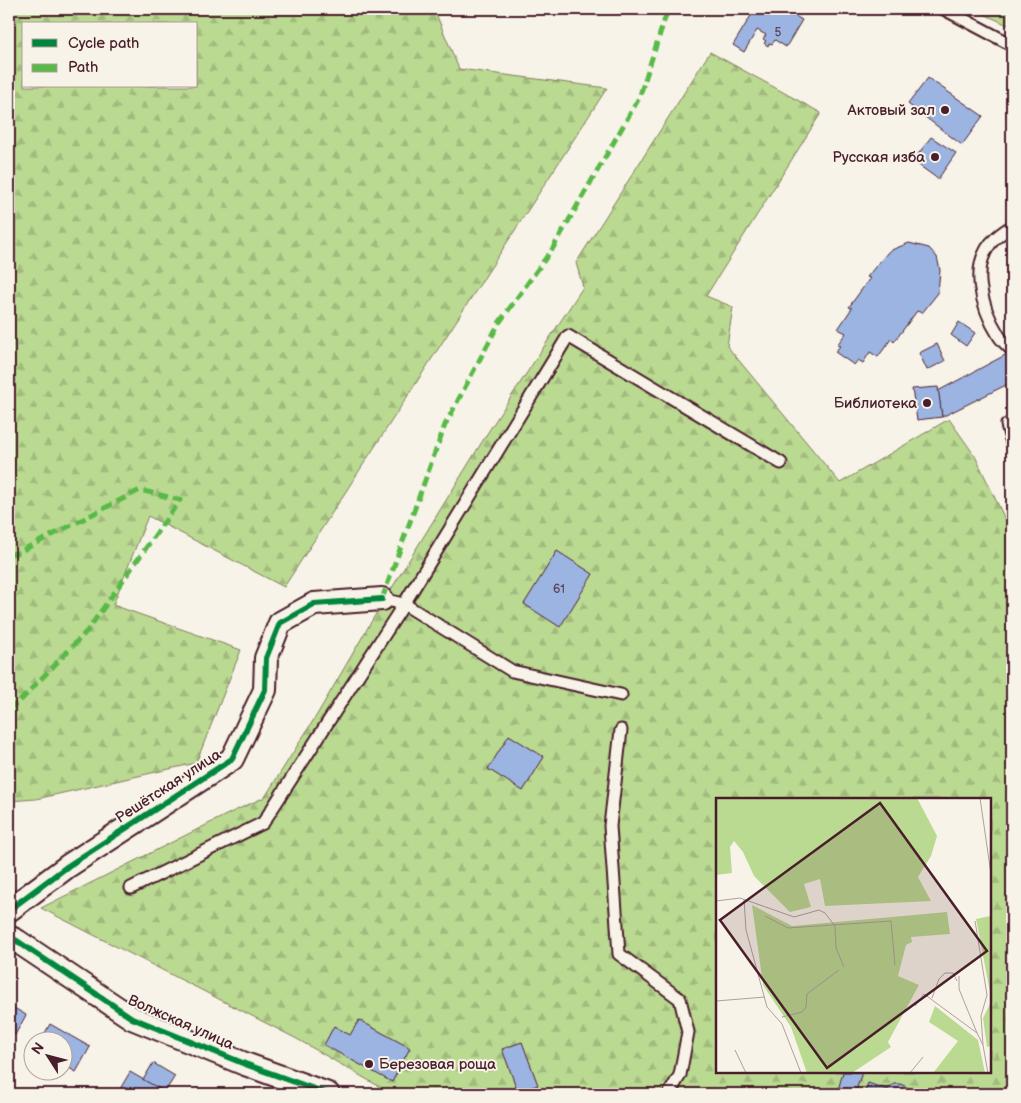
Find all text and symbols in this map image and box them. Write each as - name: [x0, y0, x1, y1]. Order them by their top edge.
- legend: [22, 22, 198, 88]
- house number: 5: [775, 25, 782, 40]
- text: Cycle path: [68, 34, 139, 53]
- text: Path: [68, 58, 98, 77]
- place label: Актовый зал: [847, 101, 935, 120]
- marker: Актовый зал: [939, 104, 951, 116]
- place label: Русская изба: [832, 148, 925, 167]
- marker: Русская изба: [929, 151, 941, 163]
- place label: Библиотека: [834, 394, 917, 413]
- marker: Библиотека: [921, 397, 933, 409]
- house number: 61: [553, 582, 565, 597]
- street label: Решётская улица: [112, 745, 225, 828]
- inset map: [716, 798, 991, 1073]
- street label: Волжская улица: [125, 991, 237, 1054]
- north arrow: [22, 1030, 72, 1080]
- text: N: [28, 1039, 48, 1058]
- place label: Березовая роща: [379, 1055, 496, 1074]
- marker: Березовая роща: [363, 1058, 375, 1070]

